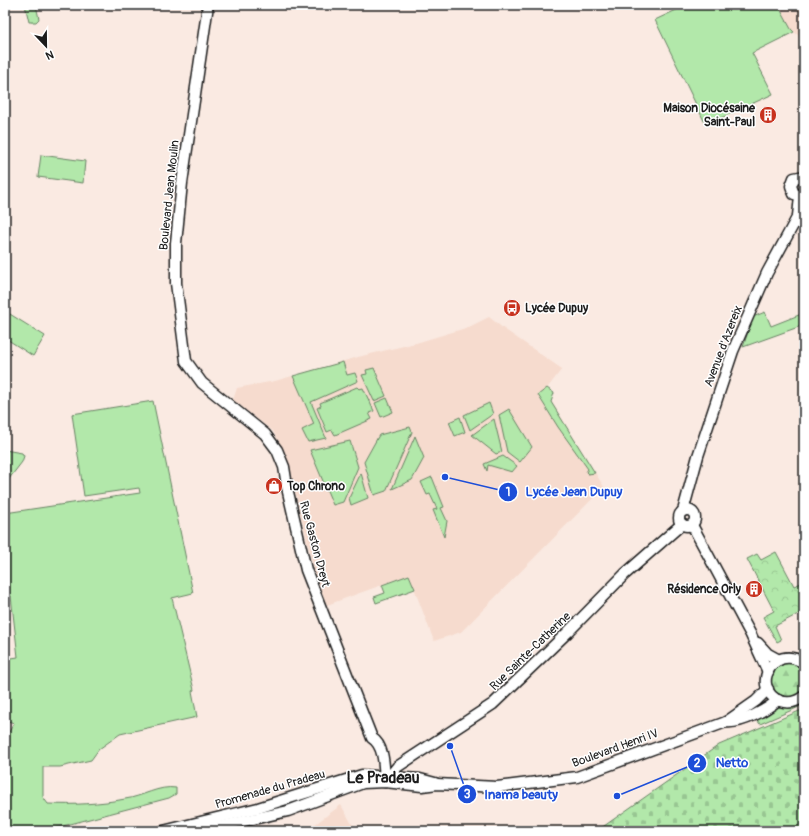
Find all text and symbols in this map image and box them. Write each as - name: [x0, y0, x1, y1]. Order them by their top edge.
- north arrow: [26, 26, 66, 66]
- text: N: [43, 47, 55, 62]
- place label: Maison Diocésaine Saint-Paul: [663, 101, 756, 130]
- building icon: Maison Diocésaine Saint-Paul: [758, 105, 778, 125]
- street label: Boulevard Jean Moulin: [156, 139, 183, 251]
- bus stop icon: Lycée Dupuy: [502, 298, 522, 318]
- place label: Lycée Dupuy: [525, 301, 589, 316]
- street label: Avenue d'Azereix: [701, 303, 746, 389]
- shop icon: Top Chrono: [264, 476, 284, 496]
- place label: Top Chrono: [286, 479, 345, 494]
- callout: Lycée Jean Dupuy: [498, 479, 631, 504]
- text: Lycée Jean Dupuy: [526, 484, 623, 500]
- text: 1: [506, 485, 510, 500]
- street label: Rue Gaston Dreyt: [296, 499, 333, 589]
- building icon: Résidence Orly: [744, 579, 764, 599]
- place label: Résidence Orly: [667, 582, 742, 597]
- street label: Rue Sainte-Catherine: [487, 609, 574, 694]
- street label: Boulevard Henri IV: [570, 726, 660, 771]
- callout: Netto: [687, 750, 756, 775]
- text: Netto: [716, 755, 748, 771]
- text: 2: [694, 756, 701, 771]
- street label: Promenade du Pradeau: [213, 767, 327, 812]
- district label: Le Pradeau: [346, 768, 420, 788]
- callout: Inama beauty: [457, 781, 566, 806]
- text: 3: [464, 787, 471, 802]
- text: Inama beauty: [484, 787, 558, 803]

